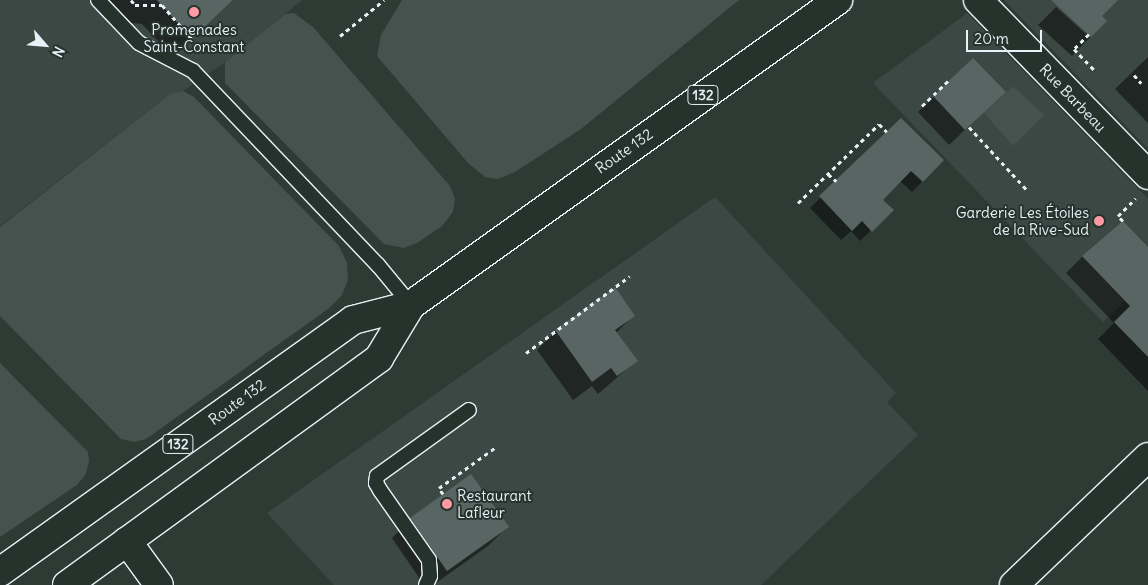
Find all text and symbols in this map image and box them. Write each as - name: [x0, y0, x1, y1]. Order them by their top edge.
- marker: Promenades Saint-Constant: [188, 6, 200, 18]
- north arrow: [20, 20, 70, 70]
- place label: Promenades Saint-Constant: [144, 20, 244, 55]
- scale bar: [968, 20, 1044, 52]
- text: 20 m: [974, 29, 1009, 48]
- text: N: [48, 43, 69, 60]
- street label: Rue Barbeau: [1036, 60, 1110, 136]
- road number: 132: [687, 84, 719, 106]
- street label: Route 132: [592, 125, 656, 177]
- place label: Garderie Les Étoiles de la Rive-Sud: [956, 203, 1089, 238]
- marker: Garderie Les Étoiles de la Rive-Sud: [1093, 215, 1105, 227]
- street label: Route 132: [205, 375, 269, 429]
- road number: 132: [162, 432, 194, 456]
- place label: Restaurant Lafleur: [457, 486, 532, 521]
- marker: Restaurant Lafleur: [441, 498, 453, 510]

